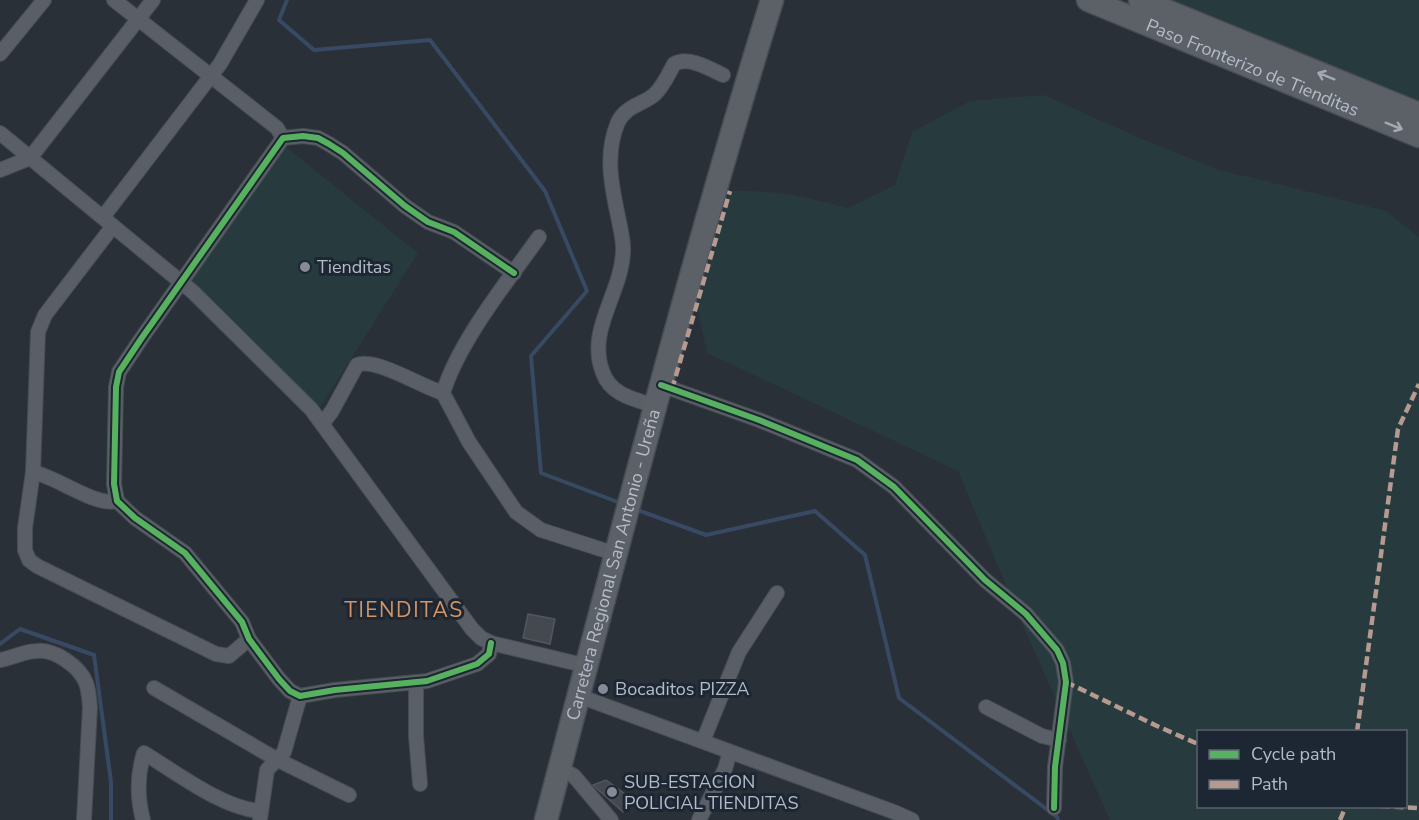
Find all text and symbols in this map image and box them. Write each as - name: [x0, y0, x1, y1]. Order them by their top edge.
- street label: Paso Fronterizo de Tienditas: [1143, 13, 1363, 122]
- one-way arrow: [1317, 70, 1336, 81]
- one-way arrow: [1384, 121, 1403, 132]
- place label: Tienditas: [317, 255, 391, 279]
- marker: Tienditas: [298, 260, 312, 274]
- street label: Carretera Regional San Antonio - Ureña: [561, 406, 666, 723]
- district label: TIENDITAS: [344, 596, 464, 624]
- place label: Bocaditos PIZZA: [615, 677, 749, 701]
- marker: Bocaditos PIZZA: [596, 682, 610, 696]
- legend: [1197, 730, 1407, 808]
- text: Cycle path: [1251, 742, 1336, 766]
- place label: SUB-ESTACION POLICIAL TIENDITAS: [624, 770, 798, 815]
- text: Path: [1251, 772, 1288, 796]
- marker: SUB-ESTACION POLICIAL TIENDITAS: [605, 785, 619, 799]

